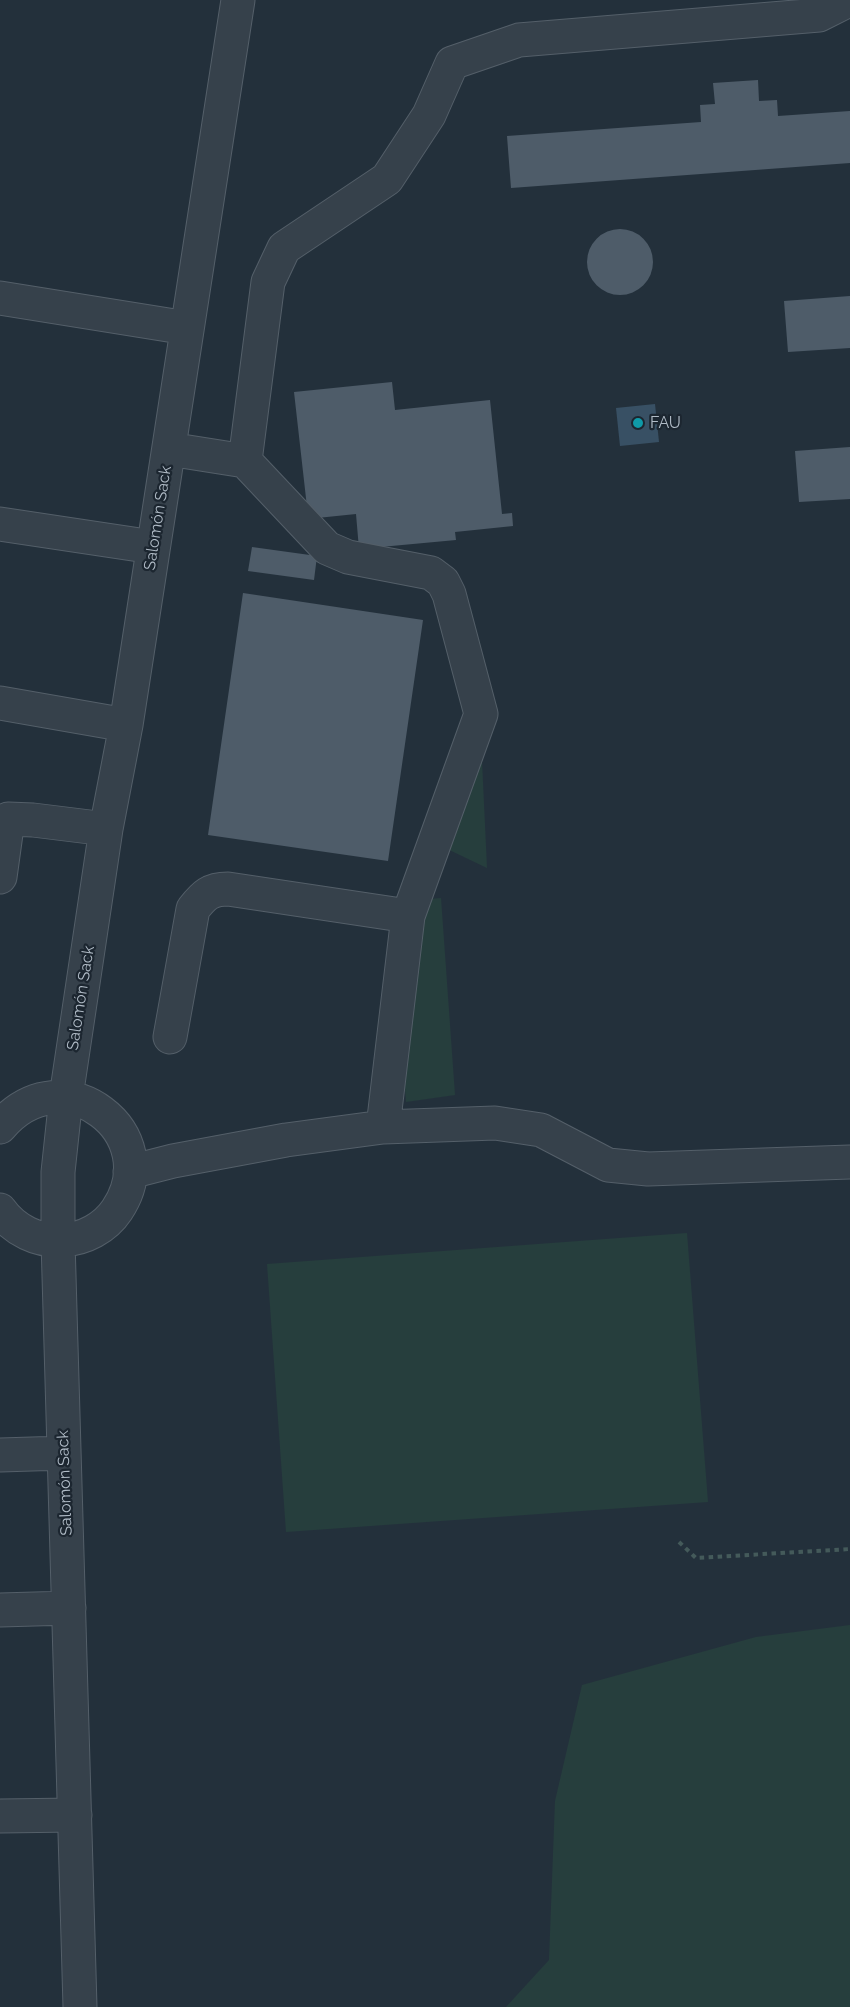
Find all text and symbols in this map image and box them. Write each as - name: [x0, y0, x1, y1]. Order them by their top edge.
- place label: FAU: [650, 413, 681, 433]
- marker: FAU: [631, 416, 645, 430]
- street label: Salomón Sack: [140, 464, 176, 572]
- street label: Salomón Sack: [63, 944, 99, 1052]
- street label: Salomón Sack: [54, 1430, 76, 1536]

